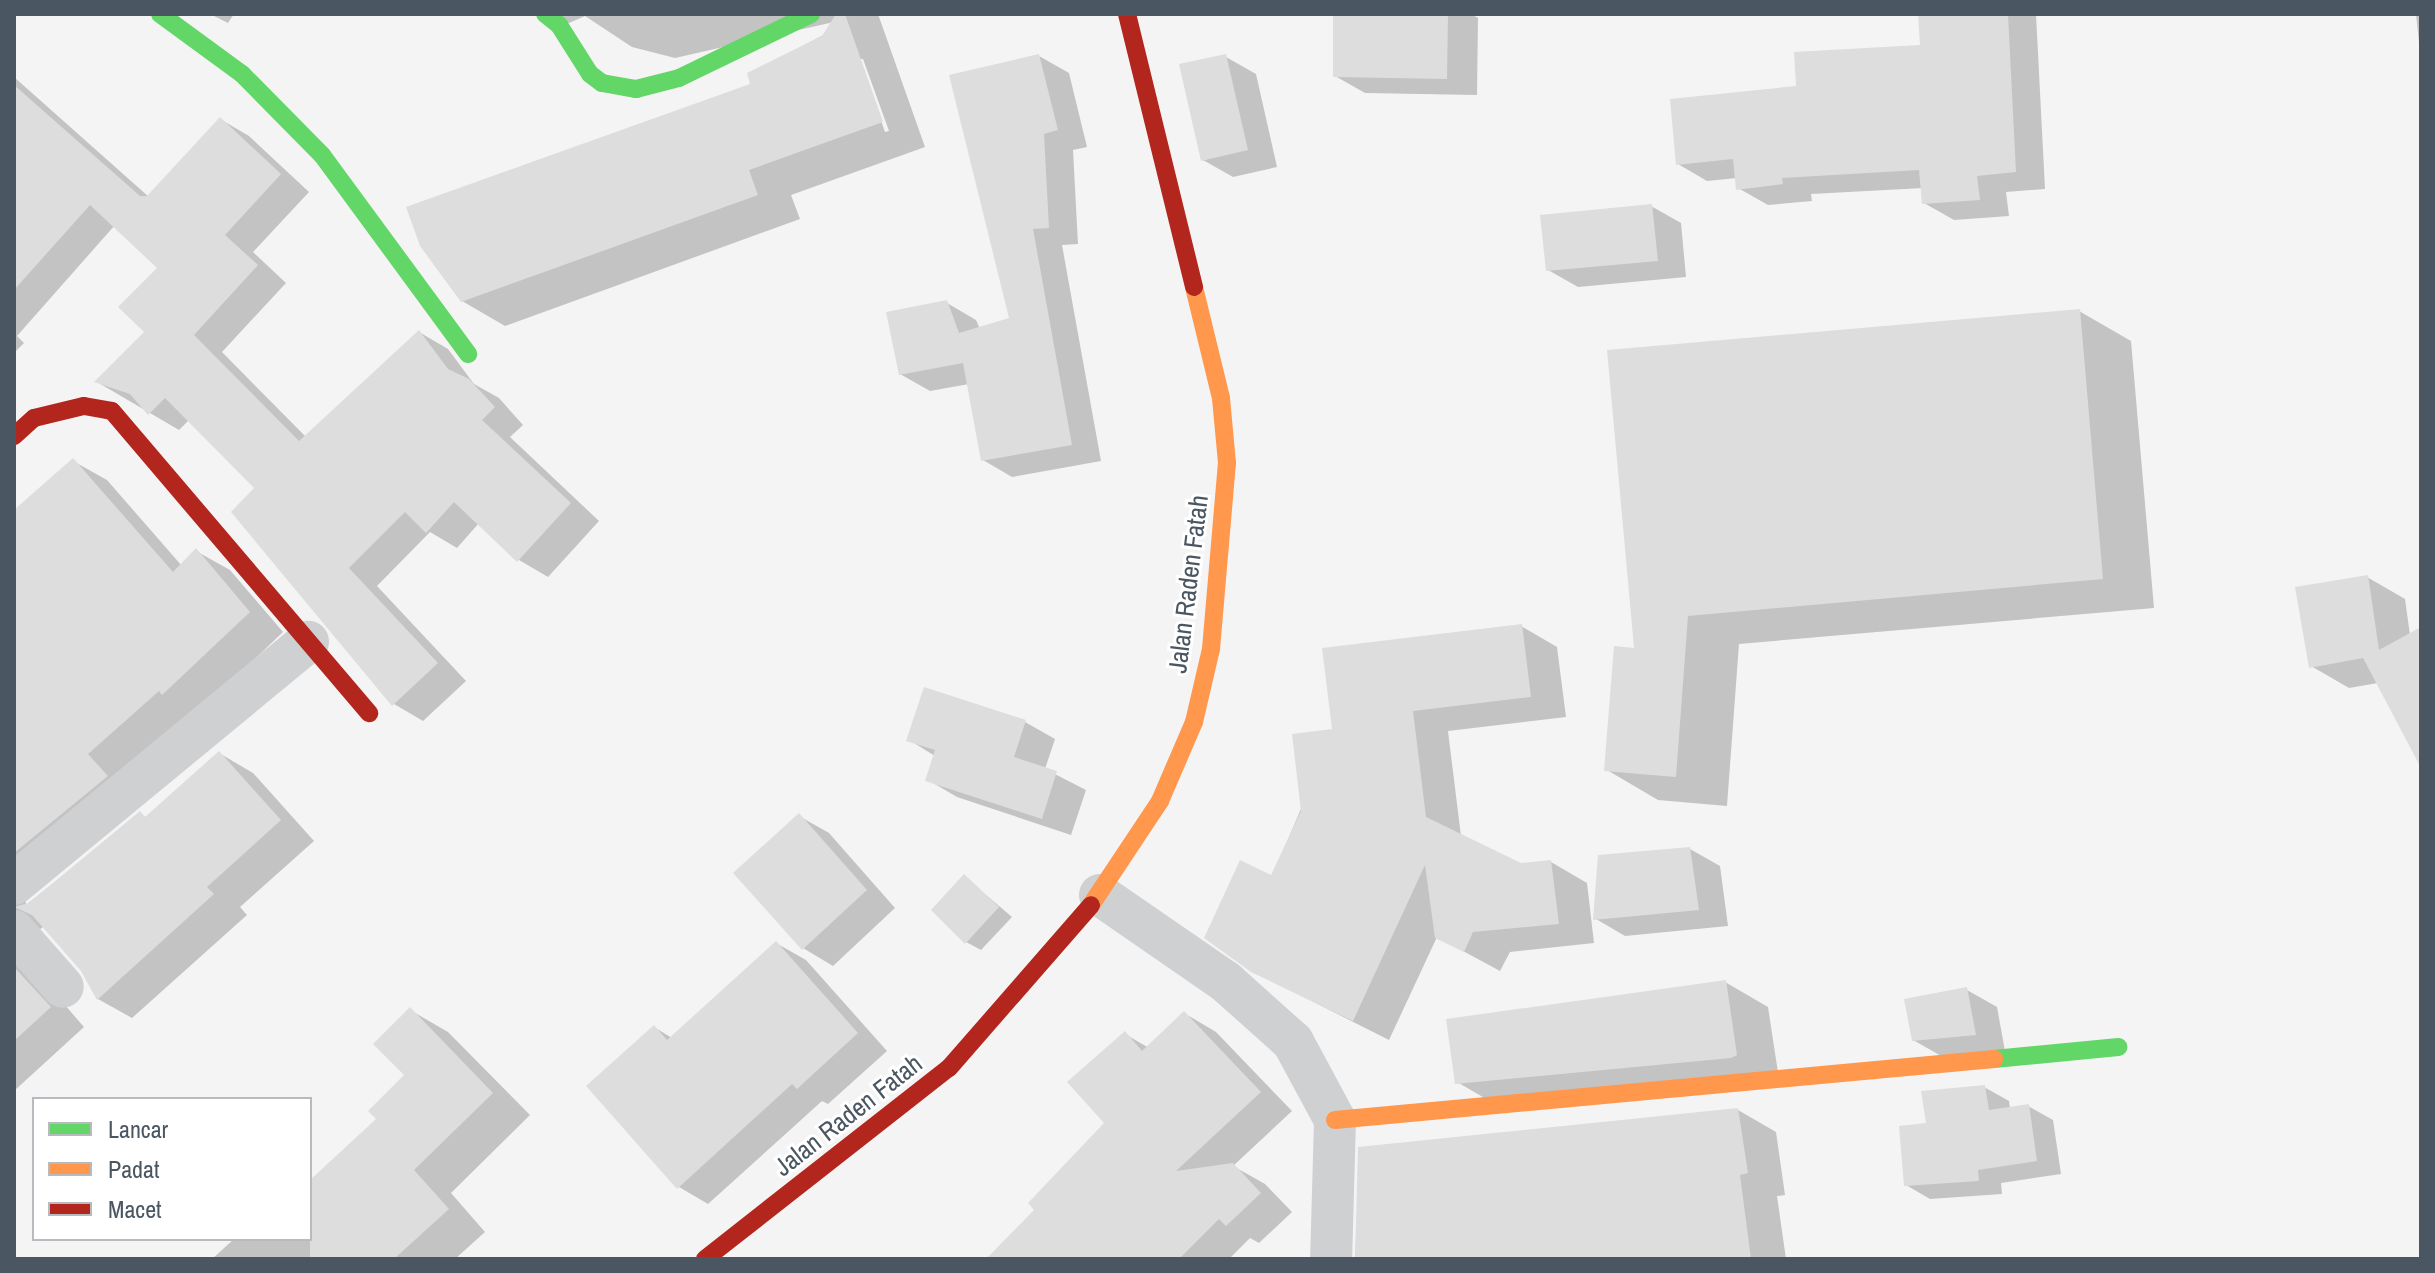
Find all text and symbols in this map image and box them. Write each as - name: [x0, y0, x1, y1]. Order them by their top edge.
- street label: Jalan Raden Fatah: [1162, 493, 1214, 675]
- street label: Jalan Raden Fatah: [768, 1048, 928, 1182]
- legend: [32, 1097, 312, 1241]
- text: Lancar: [108, 1113, 168, 1145]
- text: Padat: [108, 1153, 159, 1185]
- text: Macet: [108, 1193, 162, 1225]

